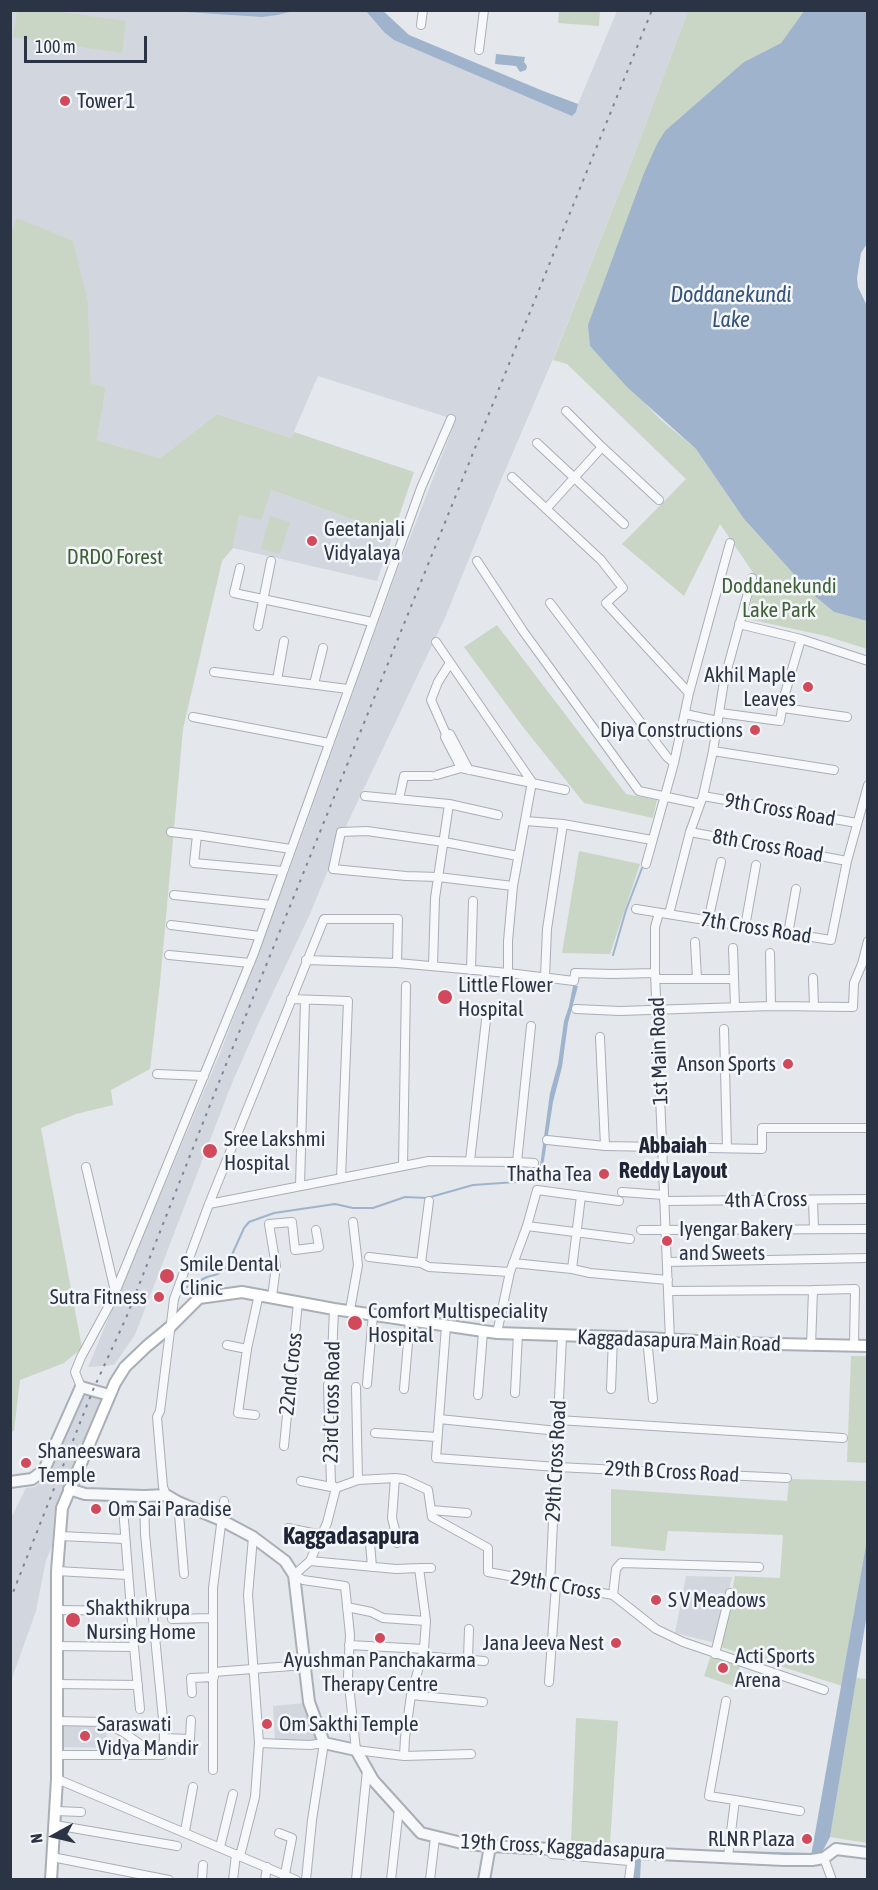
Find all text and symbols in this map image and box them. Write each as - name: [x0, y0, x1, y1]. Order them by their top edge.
- scale bar: [27, 24, 150, 62]
- text: 100 m: [35, 36, 76, 57]
- place label: Tower 1: [77, 88, 135, 114]
- marker: Tower 1: [58, 94, 72, 108]
- water label: Doddanekundi Lake: [671, 282, 791, 334]
- place label: Geetanjali Vidyalaya: [324, 516, 405, 566]
- marker: Geetanjali Vidyalaya: [305, 534, 319, 548]
- park label: DRDO Forest: [67, 544, 163, 570]
- park label: Doddanekundi Lake Park: [721, 573, 837, 623]
- place label: Akhil Maple Leaves: [704, 662, 796, 712]
- marker: Akhil Maple Leaves: [801, 680, 815, 694]
- place label: Diya Constructions: [600, 717, 743, 743]
- marker: Diya Constructions: [748, 723, 762, 737]
- street label: 9th Cross Road: [723, 788, 837, 832]
- street label: 8th Cross Road: [711, 824, 825, 868]
- street label: 7th Cross Road: [699, 907, 813, 949]
- place label: Little Flower Hospital: [458, 972, 552, 1022]
- marker: Little Flower Hospital: [436, 988, 454, 1006]
- street label: 1st Main Road: [645, 997, 673, 1105]
- place label: Anson Sports: [677, 1051, 776, 1077]
- marker: Anson Sports: [781, 1057, 795, 1071]
- place label: Sree Lakshmi Hospital: [224, 1126, 326, 1176]
- district label: Abbaiah Reddy Layout: [619, 1133, 727, 1184]
- marker: Sree Lakshmi Hospital: [201, 1142, 219, 1160]
- place label: Thatha Tea: [507, 1161, 592, 1187]
- marker: Thatha Tea: [597, 1167, 611, 1181]
- street label: 4th A Cross: [725, 1187, 807, 1213]
- place label: Iyengar Bakery and Sweets: [679, 1216, 793, 1266]
- marker: Iyengar Bakery and Sweets: [660, 1234, 674, 1248]
- place label: Smile Dental Clinic: [180, 1251, 279, 1301]
- marker: Smile Dental Clinic: [158, 1267, 176, 1285]
- place label: Sutra Fitness: [50, 1284, 147, 1310]
- marker: Sutra Fitness: [152, 1290, 166, 1304]
- place label: Comfort Multispeciality Hospital: [368, 1298, 548, 1348]
- marker: Comfort Multispeciality Hospital: [346, 1314, 364, 1332]
- street label: Kaggadasapura Main Road: [577, 1325, 781, 1357]
- street label: 22nd Cross: [274, 1331, 308, 1417]
- street label: 23rd Cross Road: [318, 1341, 346, 1463]
- street label: 29th Cross Road: [540, 1399, 572, 1523]
- place label: Shaneeswara Temple: [38, 1438, 141, 1488]
- marker: Shaneeswara Temple: [19, 1456, 33, 1470]
- street label: 29th B Cross Road: [604, 1456, 740, 1488]
- place label: Om Sai Paradise: [108, 1496, 231, 1522]
- marker: Om Sai Paradise: [89, 1502, 103, 1516]
- district label: Kaggadasapura: [283, 1522, 419, 1550]
- street label: 29th C Cross: [509, 1565, 603, 1605]
- place label: S V Meadows: [668, 1587, 766, 1613]
- marker: S V Meadows: [649, 1593, 663, 1607]
- place label: Shakthikrupa Nursing Home: [86, 1595, 196, 1645]
- marker: Shakthikrupa Nursing Home: [64, 1611, 82, 1629]
- place label: Jana Jeeva Nest: [483, 1630, 604, 1656]
- marker: Ayushman Panchakarma Therapy Centre: [373, 1631, 387, 1645]
- marker: Jana Jeeva Nest: [609, 1636, 623, 1650]
- place label: Acti Sports Arena: [735, 1643, 815, 1693]
- place label: Ayushman Panchakarma Therapy Centre: [284, 1647, 476, 1697]
- marker: Acti Sports Arena: [716, 1661, 730, 1675]
- place label: Saraswati Vidya Mandir: [97, 1711, 198, 1761]
- place label: Om Sakthi Temple: [279, 1711, 418, 1737]
- marker: Om Sakthi Temple: [260, 1717, 274, 1731]
- marker: Saraswati Vidya Mandir: [78, 1729, 92, 1743]
- north arrow: [24, 1806, 84, 1866]
- place label: RLNR Plaza: [708, 1826, 795, 1852]
- street label: 19th Cross, Kaggadasapura: [460, 1829, 666, 1865]
- marker: RLNR Plaza: [800, 1832, 814, 1846]
- text: N: [27, 1833, 46, 1844]

